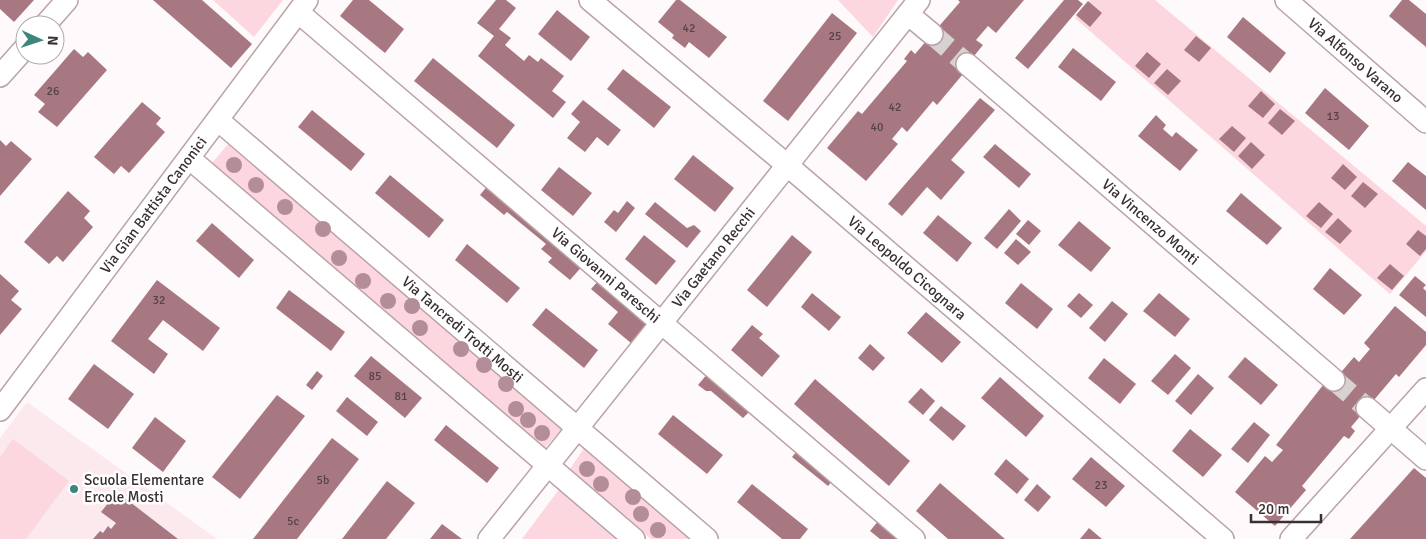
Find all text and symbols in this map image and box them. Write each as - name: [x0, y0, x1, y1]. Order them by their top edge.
- street label: Via Alfonso Varano: [1304, 14, 1407, 107]
- north arrow: [15, 15, 65, 65]
- house number: 42: [683, 21, 695, 36]
- house number: 25: [829, 29, 841, 44]
- text: N: [44, 35, 61, 46]
- house number: 26: [47, 84, 59, 99]
- house number: 42: [889, 100, 901, 115]
- house number: 13: [1327, 109, 1339, 124]
- house number: 40: [871, 120, 883, 135]
- street label: Via Gian Battista Canonici: [96, 133, 211, 277]
- street label: Via Vincenzo Monti: [1098, 175, 1203, 269]
- street label: Via Gaetano Recchi: [668, 204, 759, 311]
- street label: Via Leopoldo Cicognara: [844, 212, 970, 324]
- street label: Via Giovanni Pareschi: [548, 224, 664, 327]
- street label: Via Tancredi Trotti Mosti: [398, 272, 527, 387]
- house number: 32: [153, 293, 165, 308]
- house number: 85: [369, 369, 381, 384]
- house number: 81: [395, 389, 407, 404]
- place label: Scuola Elementare Ercole Mosti: [84, 471, 204, 506]
- house number: 5b: [317, 473, 329, 488]
- house number: 23: [1095, 478, 1107, 493]
- marker: Scuola Elementare Ercole Mosti: [68, 483, 80, 495]
- scale bar: [1251, 492, 1321, 524]
- text: 20 m: [1258, 500, 1289, 518]
- house number: 5c: [287, 514, 299, 529]

